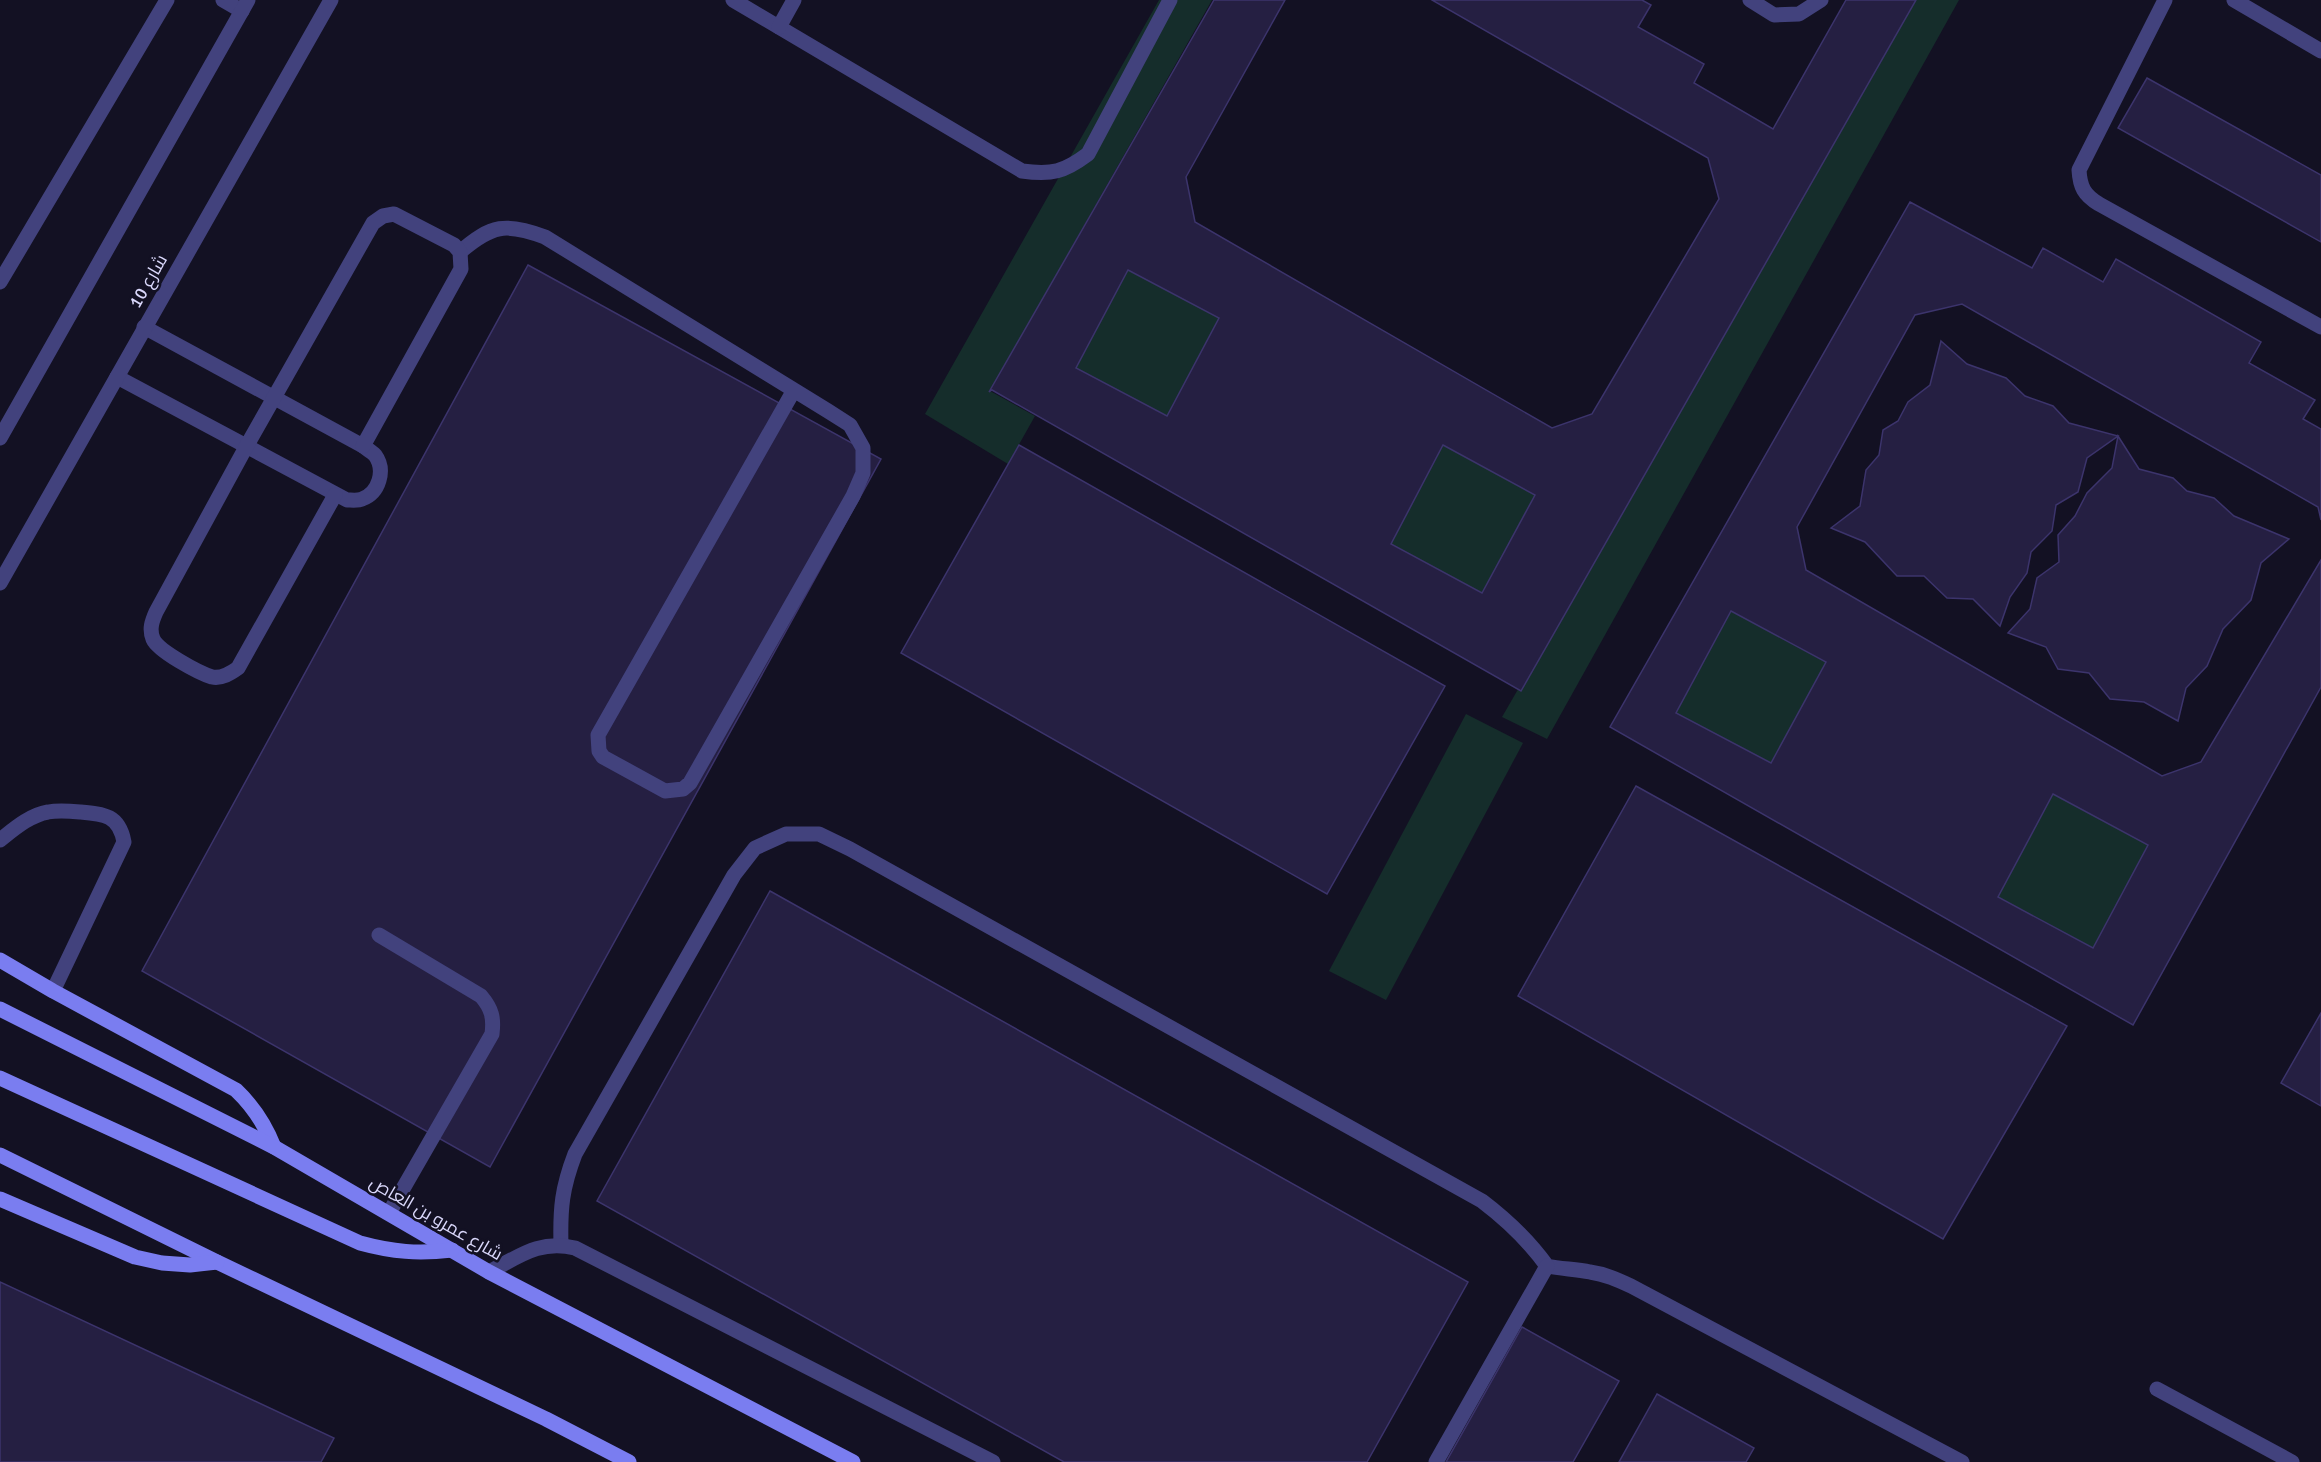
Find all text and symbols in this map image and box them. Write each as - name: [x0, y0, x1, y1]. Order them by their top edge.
- street label: شارع 10: [124, 250, 173, 312]
- street label: شارع عمرو بن العاص: [365, 1171, 507, 1266]

